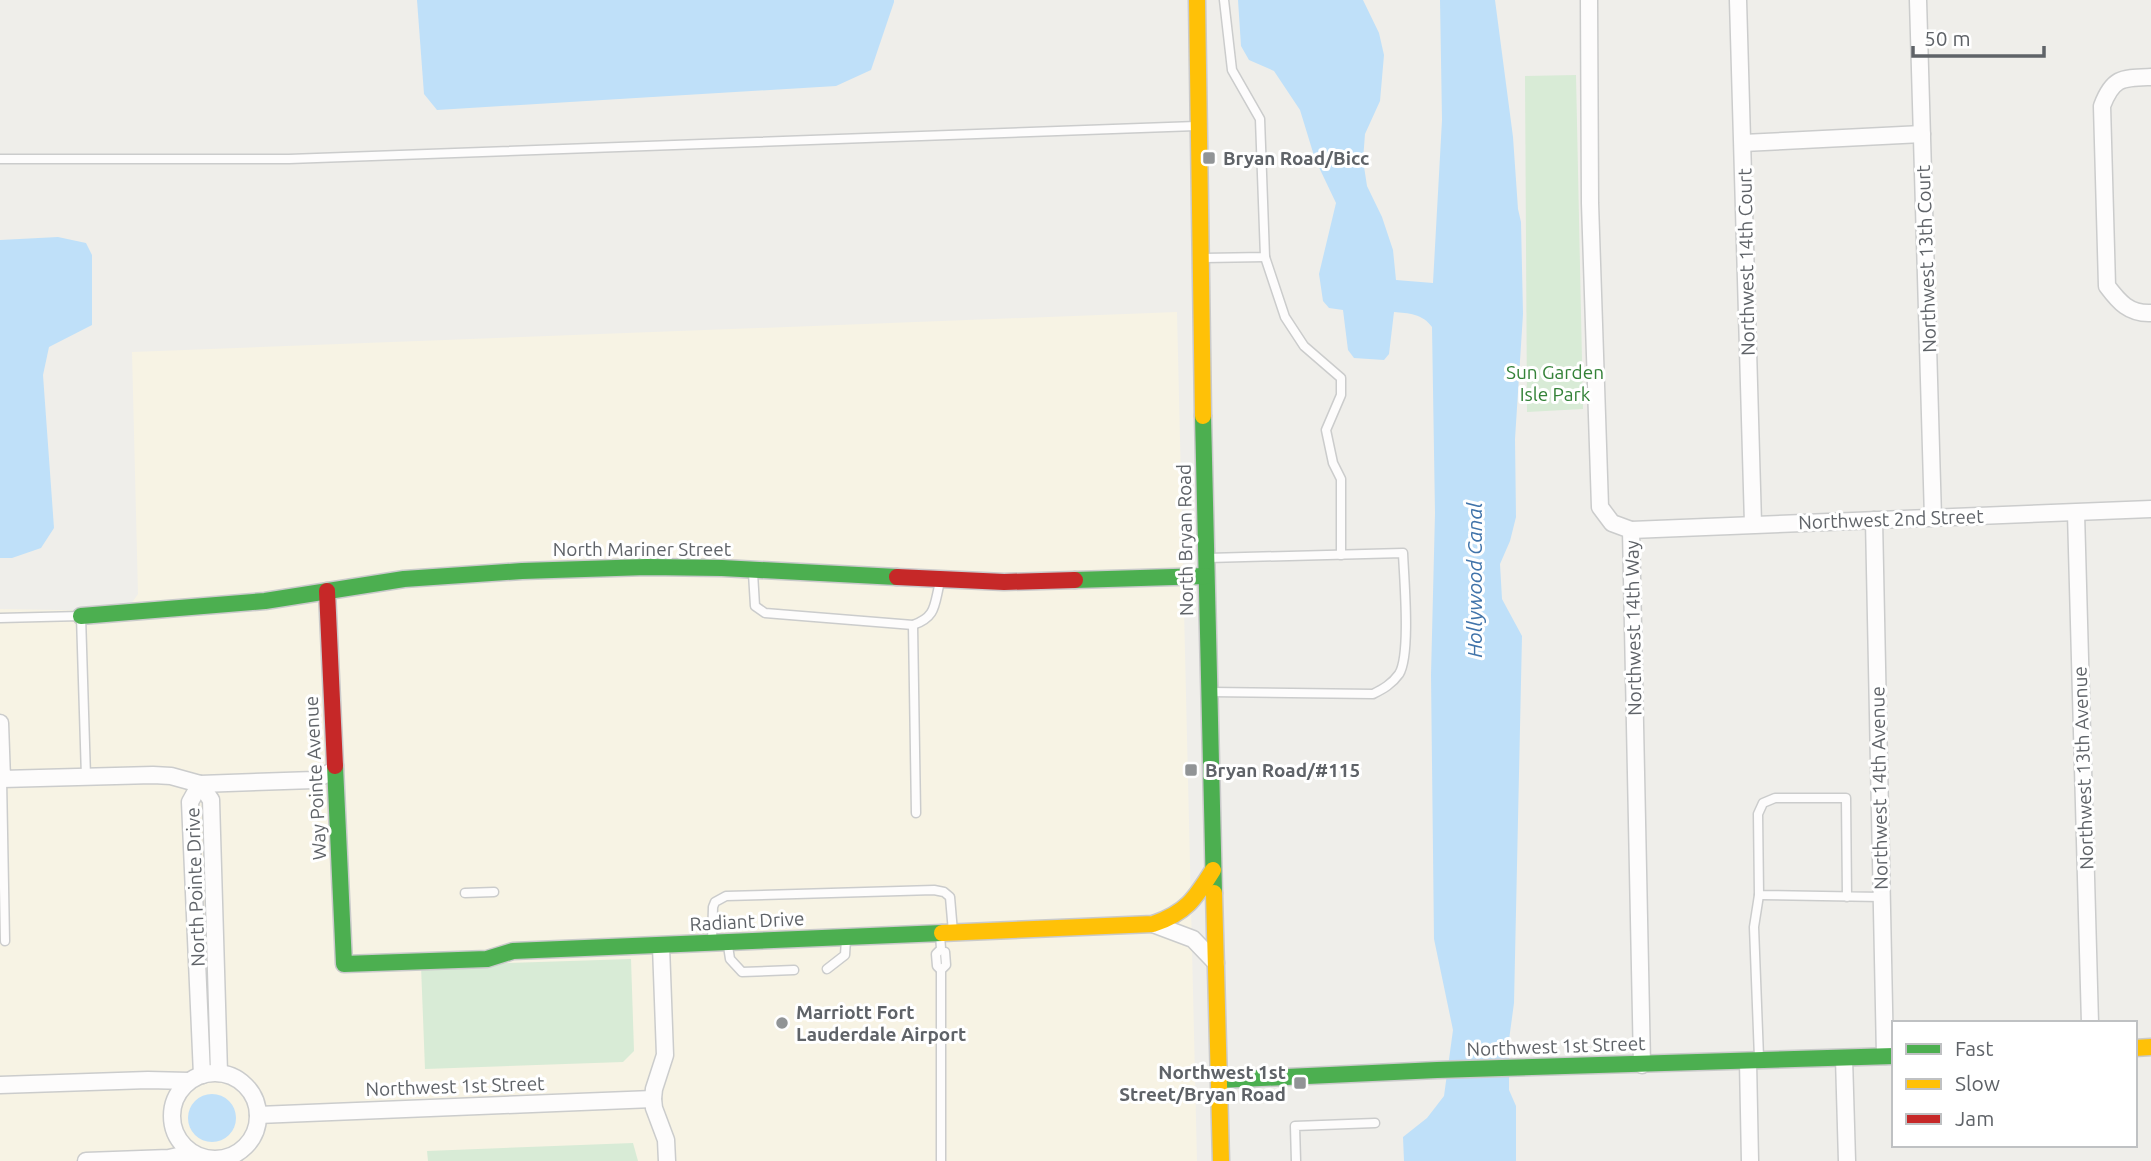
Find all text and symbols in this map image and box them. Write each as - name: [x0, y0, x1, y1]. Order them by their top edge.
- scale bar: [1913, 14, 2044, 58]
- text: 50 m: [1924, 26, 1971, 50]
- place label: Bryan Road/Bicc: [1223, 147, 1369, 169]
- marker: Bryan Road/Bicc: [1201, 150, 1217, 166]
- street label: Northwest 13th Court: [1912, 164, 1940, 353]
- street label: Northwest 14th Court: [1733, 167, 1759, 356]
- park label: Sun Garden Isle Park: [1506, 361, 1604, 405]
- street label: North Bryan Road: [1173, 464, 1197, 616]
- water label: Hollywood Canal: [1462, 502, 1486, 658]
- street label: Northwest 2nd Street: [1798, 505, 1985, 533]
- street label: North Mariner Street: [553, 538, 732, 560]
- street label: Northwest 14th Way: [1620, 540, 1646, 716]
- street label: Northwest 13th Avenue: [2068, 666, 2098, 870]
- street label: Northwest 14th Avenue: [1866, 686, 1892, 890]
- street label: Way Pointe Avenue: [300, 695, 330, 861]
- place label: Bryan Road/#115: [1205, 759, 1360, 781]
- marker: Bryan Road/#115: [1183, 762, 1199, 778]
- street label: North Pointe Drive: [181, 807, 209, 967]
- street label: Radiant Drive: [689, 907, 805, 935]
- place label: Marriott Fort Lauderdale Airport: [796, 1001, 966, 1045]
- marker: Marriott Fort Lauderdale Airport: [774, 1015, 790, 1031]
- legend: [1892, 1021, 2137, 1147]
- street label: Northwest 1st Street: [1466, 1032, 1646, 1060]
- text: Fast: [1955, 1036, 1993, 1060]
- place label: Northwest 1st Street/Bryan Road: [1119, 1061, 1286, 1105]
- text: Slow: [1955, 1071, 2000, 1095]
- street label: Northwest 1st Street: [365, 1072, 545, 1100]
- marker: Northwest 1st Street/Bryan Road: [1292, 1075, 1308, 1091]
- text: Jam: [1955, 1106, 1994, 1130]

